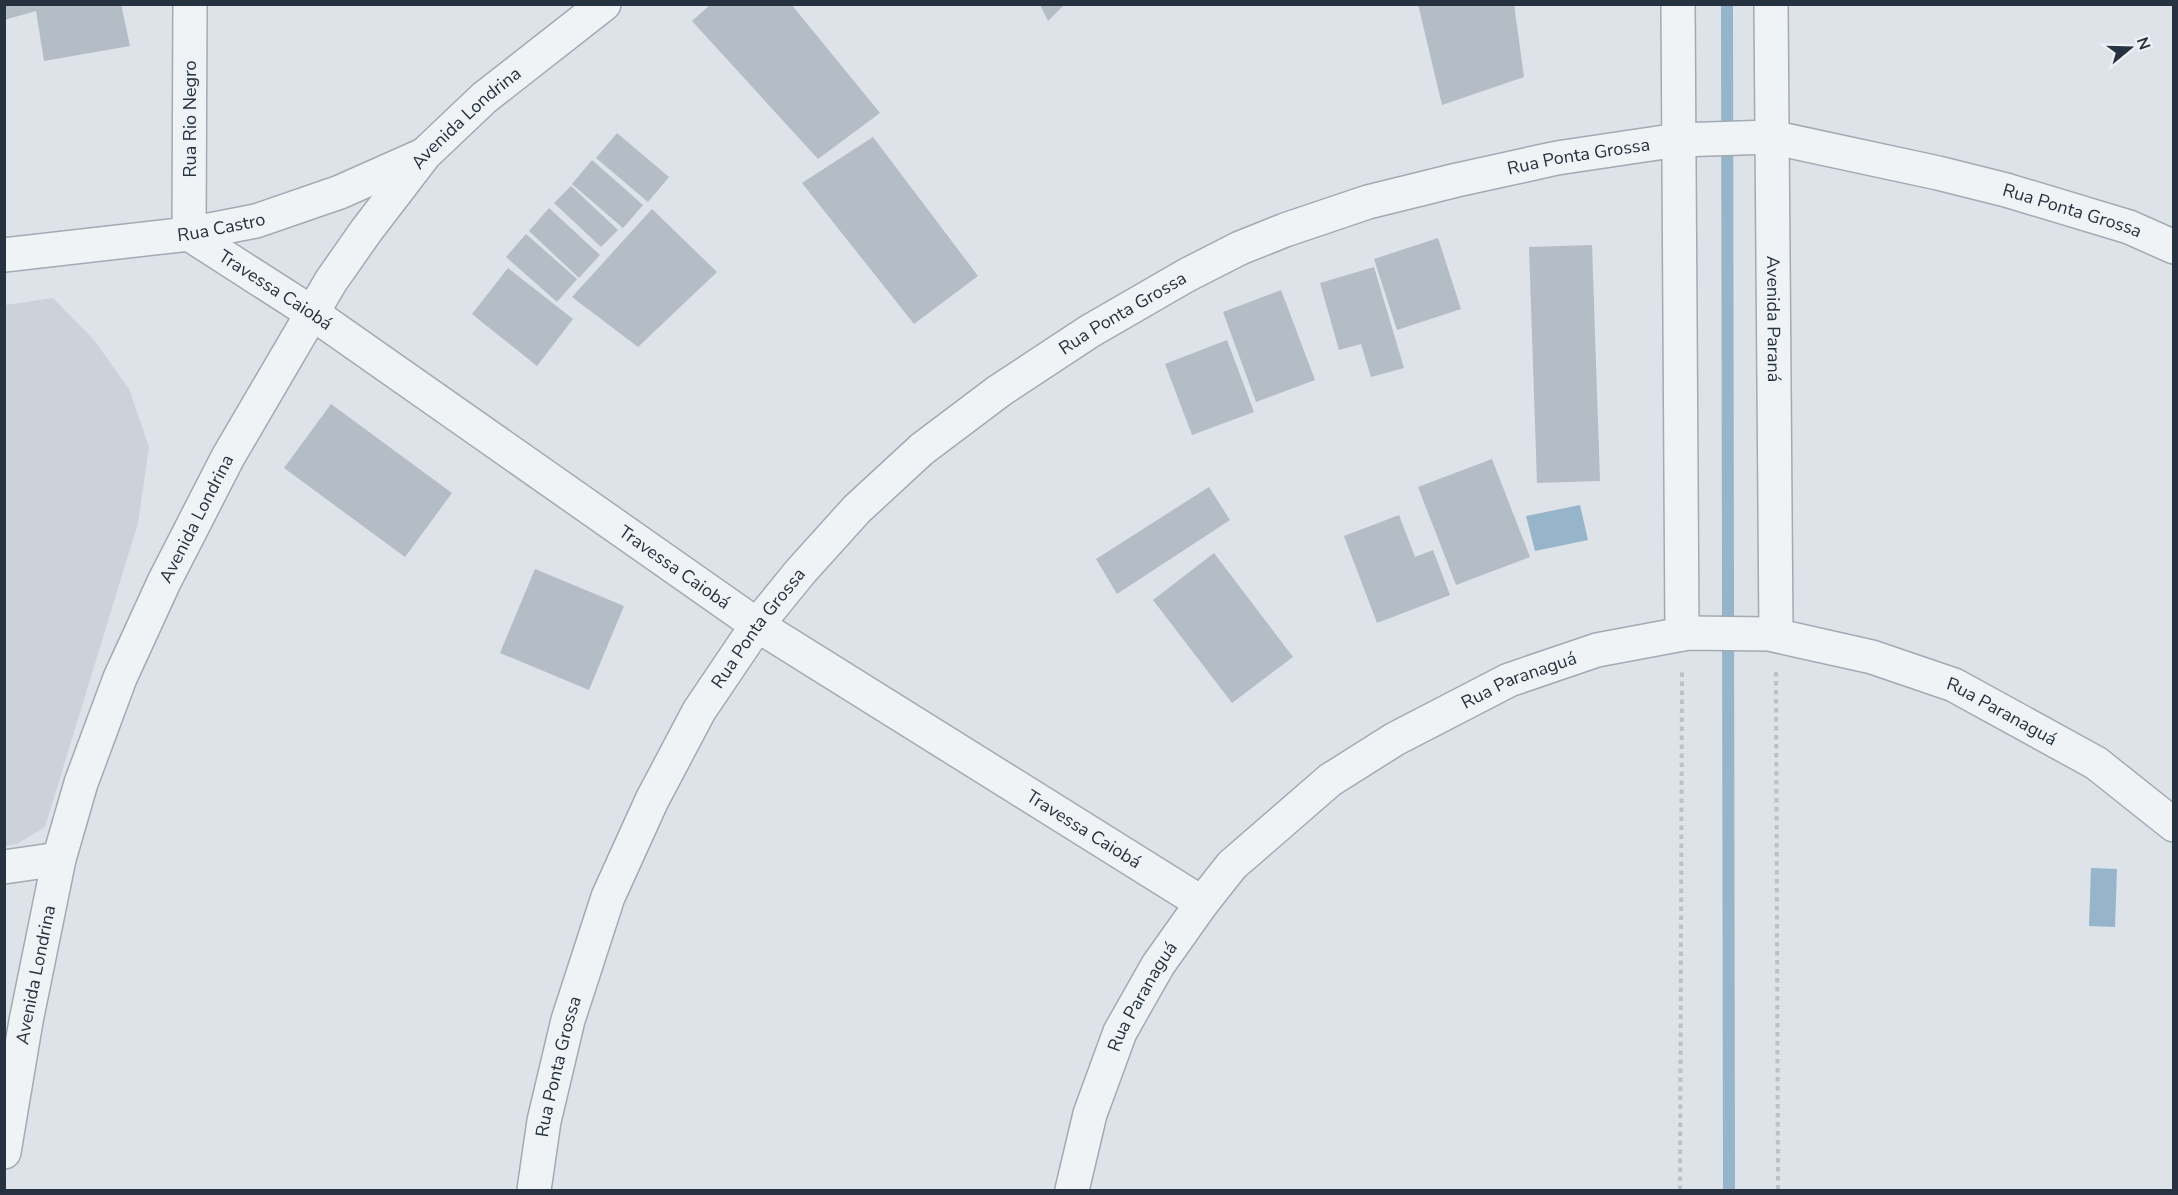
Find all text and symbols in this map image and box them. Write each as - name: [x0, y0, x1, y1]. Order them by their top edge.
- north arrow: [2100, 18, 2160, 78]
- text: N: [2131, 34, 2156, 53]
- street label: Rua Rio Negro: [178, 61, 202, 177]
- street label: Avenida Londrina: [406, 61, 526, 174]
- street label: Rua Ponta Grossa: [1505, 132, 1652, 181]
- street label: Rua Ponta Grossa: [2000, 178, 2146, 243]
- street label: Rua Castro: [176, 207, 268, 247]
- street label: Travessa Caiobá: [214, 244, 337, 336]
- street label: Avenida Paraná: [1761, 256, 1786, 382]
- street label: Rua Ponta Grossa: [1054, 266, 1191, 360]
- street label: Avenida Londrina: [154, 450, 239, 587]
- street label: Travessa Caiobá: [614, 520, 735, 615]
- street label: Rua Ponta Grossa: [706, 563, 811, 693]
- street label: Rua Paranaguá: [1457, 646, 1580, 715]
- street label: Rua Paranaguá: [1944, 671, 2061, 751]
- street label: Travessa Caiobá: [1022, 784, 1146, 874]
- street label: Avenida Londrina: [10, 903, 61, 1046]
- street label: Rua Paranaguá: [1102, 937, 1183, 1055]
- street label: Rua Ponta Grossa: [530, 993, 587, 1138]

